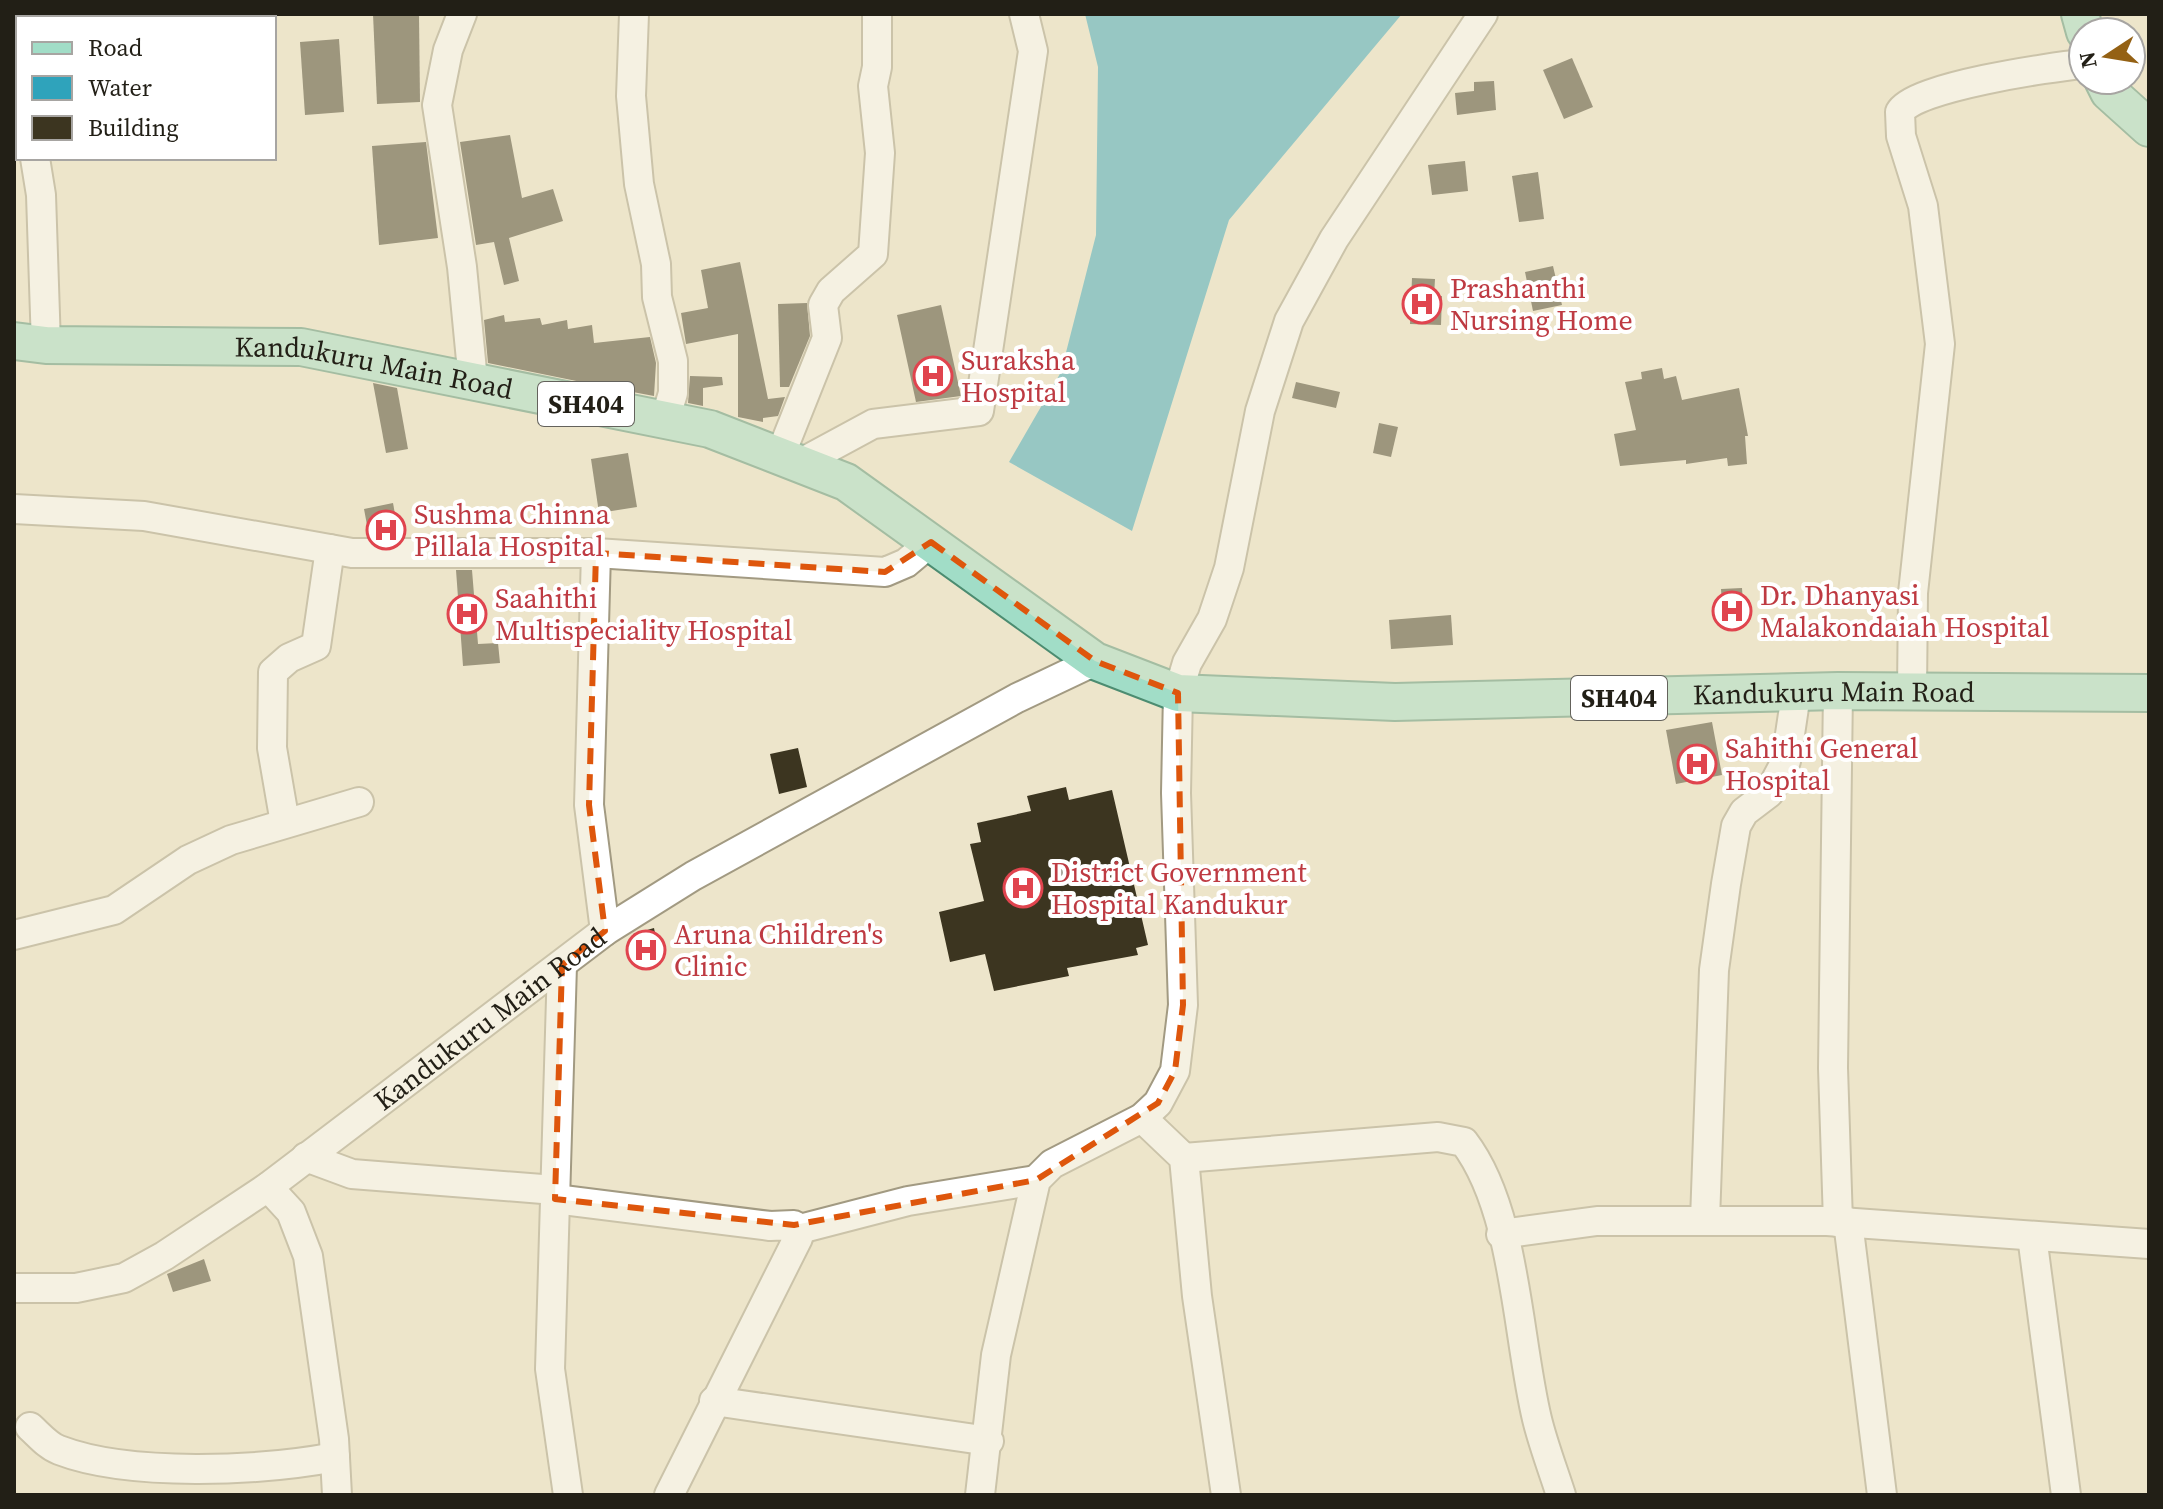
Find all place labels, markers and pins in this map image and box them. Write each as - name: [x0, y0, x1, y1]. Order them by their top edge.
- place label: Prashanthi Nursing Home: [1450, 269, 1633, 339]
- hospital icon: Prashanthi Nursing Home: [1401, 283, 1443, 325]
- place label: Suraksha Hospital: [961, 341, 1076, 411]
- hospital icon: Suraksha Hospital: [912, 355, 954, 397]
- place label: Sushma Chinna Pillala Hospital: [414, 495, 611, 565]
- hospital icon: Sushma Chinna Pillala Hospital: [365, 509, 407, 551]
- place label: Dr. Dhanyasi Malakondaiah Hospital: [1760, 576, 2049, 646]
- place label: Saahithi Multispeciality Hospital: [495, 579, 792, 649]
- hospital icon: Dr. Dhanyasi Malakondaiah Hospital: [1711, 590, 1753, 632]
- hospital icon: Saahithi Multispeciality Hospital: [446, 593, 488, 635]
- place label: Sahithi General Hospital: [1725, 729, 1918, 799]
- hospital icon: Sahithi General Hospital: [1676, 743, 1718, 785]
- place label: District Government Hospital Kandukur: [1051, 853, 1307, 923]
- hospital icon: District Government Hospital Kandukur: [1002, 867, 1044, 909]
- place label: Aruna Children's Clinic: [674, 915, 883, 985]
- hospital icon: Aruna Children's Clinic: [625, 929, 667, 971]

